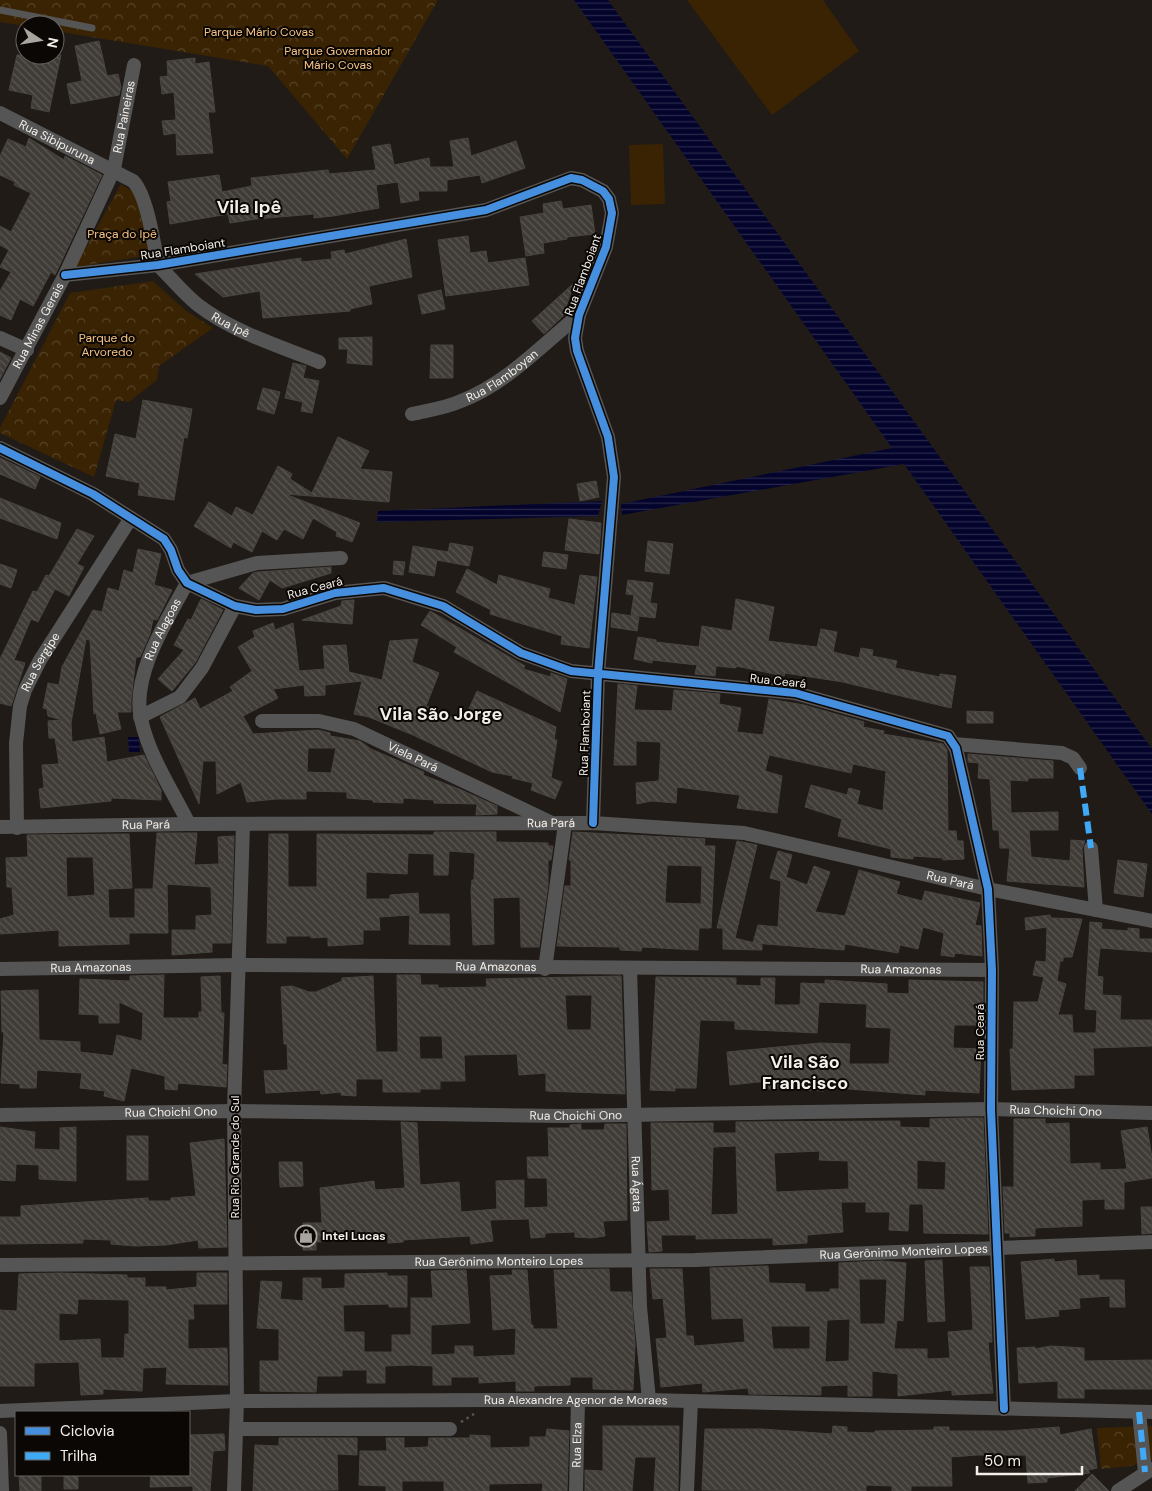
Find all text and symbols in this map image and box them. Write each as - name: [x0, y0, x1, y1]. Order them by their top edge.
- north arrow: [15, 15, 65, 65]
- park label: Parque Mário Covas: [204, 24, 314, 40]
- text: N: [43, 36, 63, 50]
- park label: Parque Governador Mário Covas: [284, 43, 392, 73]
- street label: Rua Paineiras: [109, 79, 139, 154]
- street label: Rua Sibipuruna: [16, 116, 98, 168]
- district label: Vila Ipê: [217, 195, 282, 219]
- park label: Praça do Ipê: [87, 226, 157, 242]
- street label: Rua Flamboiant: [561, 232, 605, 318]
- street label: Rua Flamboiant: [139, 234, 227, 264]
- street label: Rua Minas Gerais: [9, 280, 68, 371]
- street label: Rua Ipê: [209, 308, 252, 342]
- park label: Parque do Arvoredo: [79, 330, 135, 360]
- street label: Rua Flamboyan: [463, 346, 541, 406]
- street label: Rua Ceará: [286, 573, 344, 603]
- street label: Rua Alagoas: [141, 595, 185, 663]
- street label: Rua Sergipe: [17, 629, 64, 694]
- street label: Rua Ceará: [749, 670, 807, 692]
- street label: Rua Flamboiant: [576, 690, 595, 776]
- district label: Vila São Jorge: [380, 702, 503, 726]
- street label: Viela Pará: [385, 738, 441, 776]
- street label: Rua Pará: [527, 815, 575, 831]
- street label: Rua Pará: [122, 816, 170, 833]
- street label: Rua Pará: [925, 867, 975, 894]
- street label: Rua Amazonas: [455, 958, 537, 975]
- street label: Rua Amazonas: [50, 959, 132, 976]
- street label: Rua Amazonas: [860, 961, 942, 978]
- street label: Rua Ceará: [972, 1004, 988, 1060]
- district label: Vila São Francisco: [762, 1050, 848, 1095]
- street label: Rua Rio Grande do Sul: [227, 1096, 243, 1218]
- street label: Rua Choichi Ono: [1009, 1101, 1102, 1120]
- street label: Rua Choichi Ono: [125, 1103, 217, 1121]
- street label: Rua Choichi Ono: [530, 1107, 622, 1124]
- street label: Rua Ágata: [628, 1156, 645, 1212]
- shop icon: Intel Lucas: [294, 1224, 318, 1248]
- place label: Intel Lucas: [322, 1228, 386, 1244]
- street label: Rua Gerônimo Monteiro Lopes: [819, 1240, 988, 1263]
- street label: Rua Gerônimo Monteiro Lopes: [415, 1253, 583, 1270]
- street label: Rua Alexandre Agenor de Moraes: [484, 1392, 668, 1408]
- legend: [15, 1411, 190, 1476]
- text: Ciclovia: [60, 1421, 114, 1441]
- street label: Rua Elza: [569, 1422, 586, 1468]
- scale bar: [977, 1444, 1082, 1476]
- text: Trilha: [60, 1446, 97, 1466]
- text: 50 m: [984, 1451, 1021, 1471]

